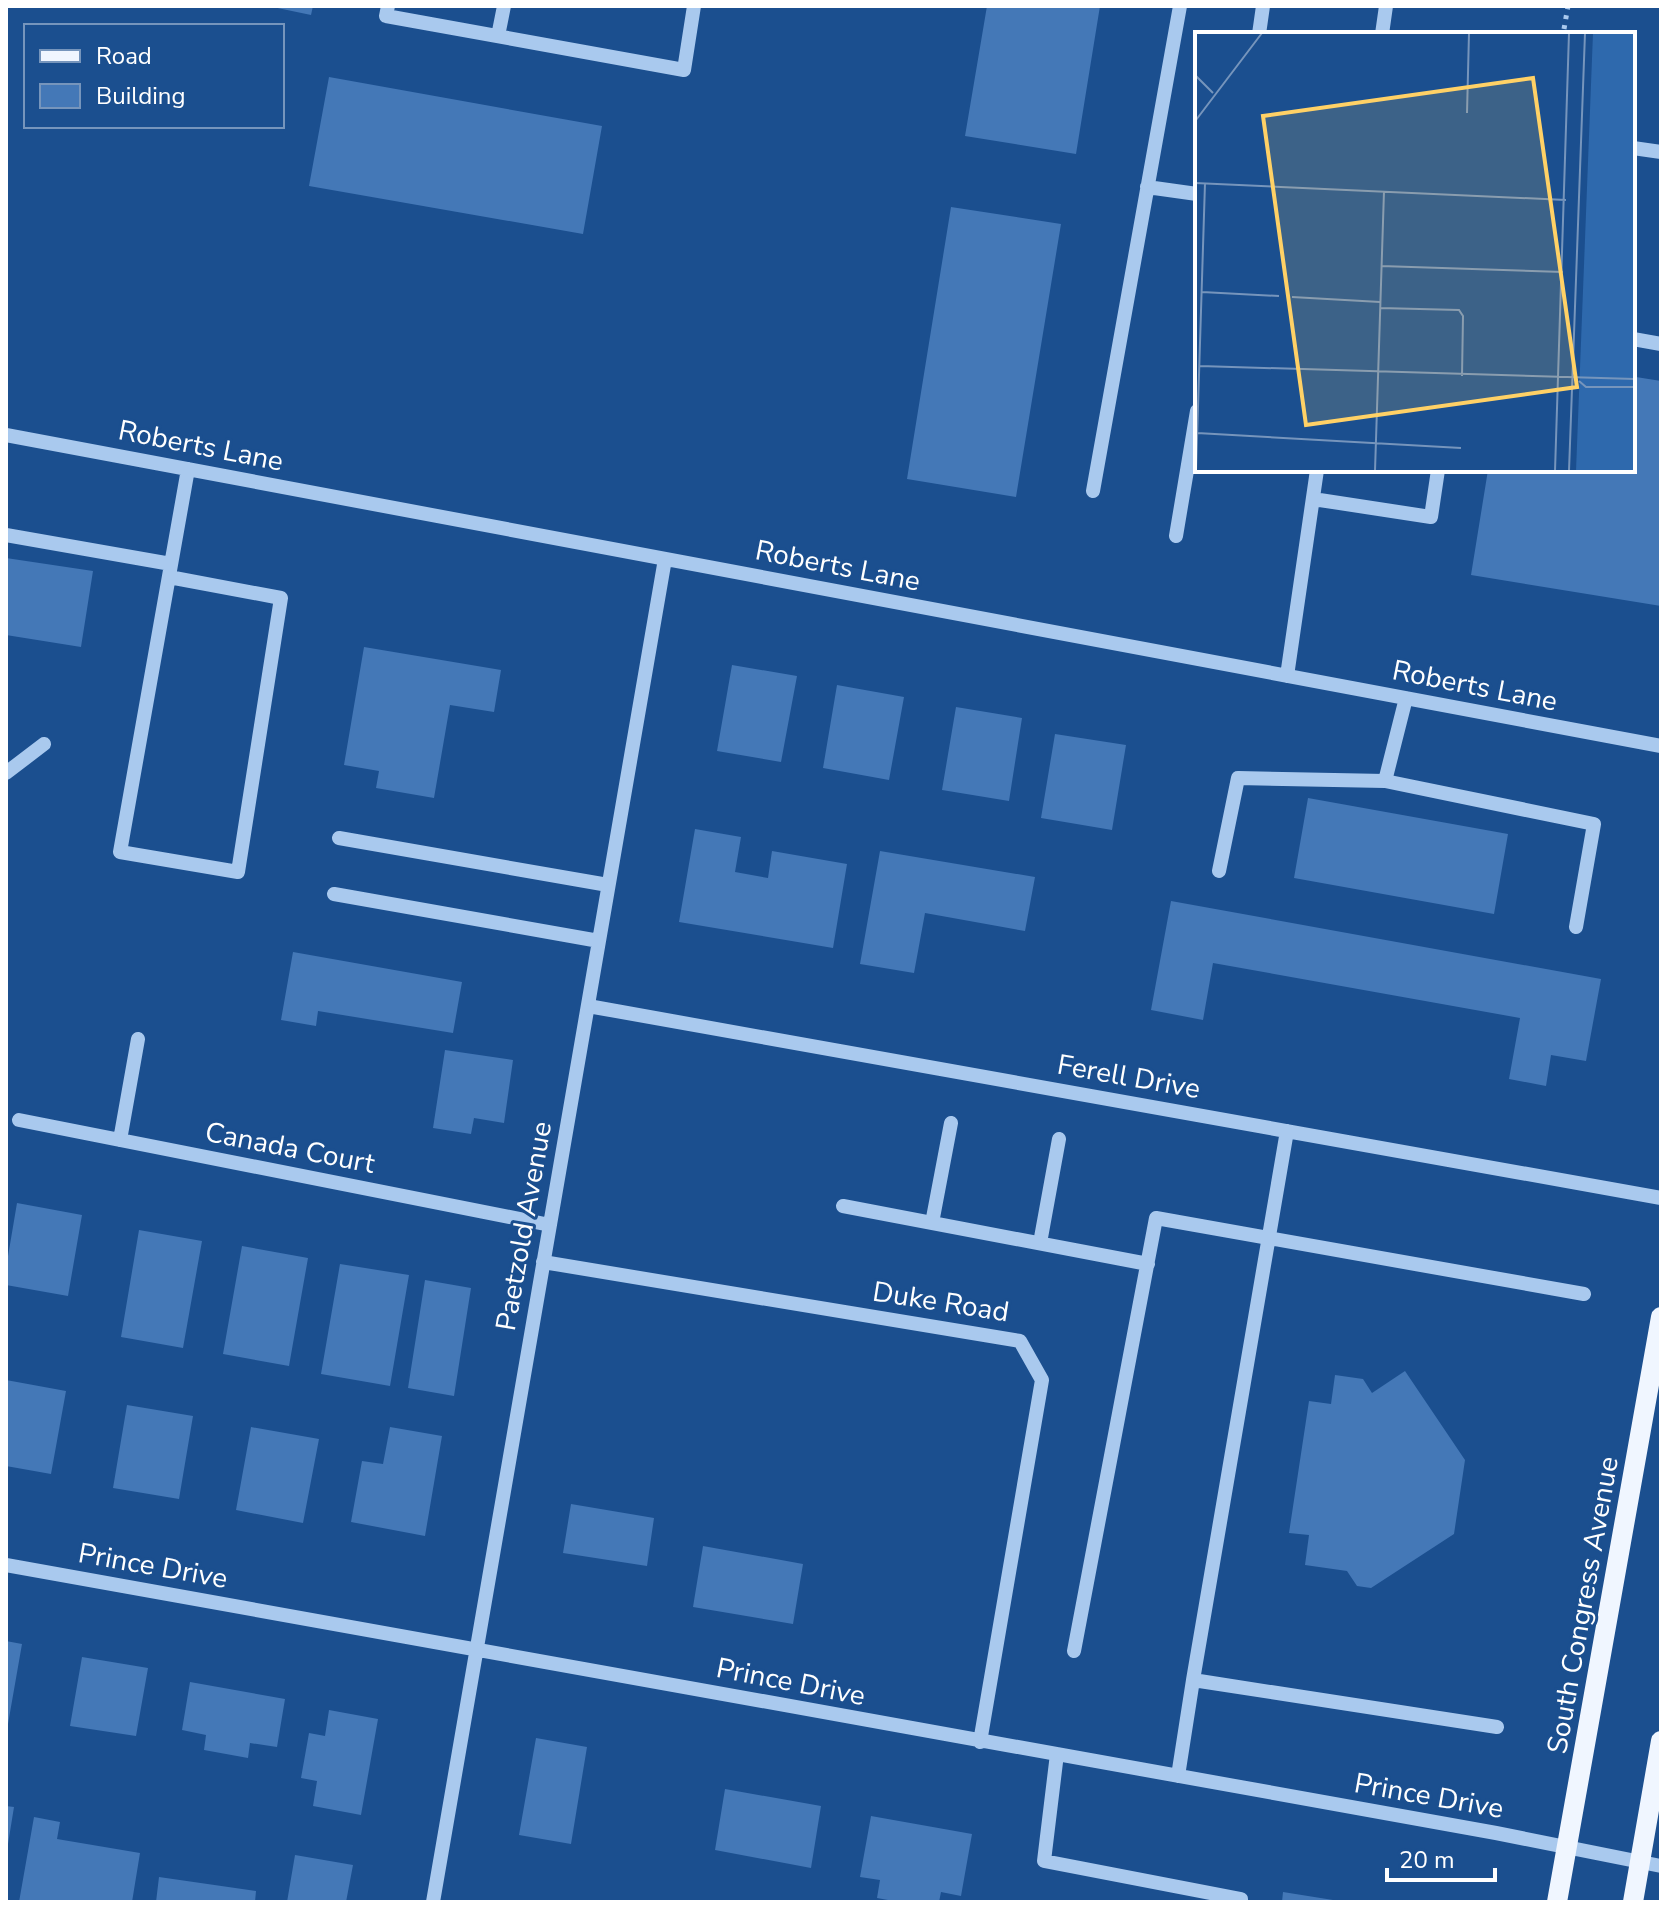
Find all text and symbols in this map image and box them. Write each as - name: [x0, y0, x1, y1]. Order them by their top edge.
- legend: [24, 24, 284, 128]
- inset map: [1195, 32, 1635, 472]
- text: Road: [96, 40, 152, 72]
- text: Building: [96, 80, 186, 112]
- street label: Roberts Lane: [115, 411, 287, 481]
- street label: Roberts Lane: [752, 531, 924, 601]
- street label: Roberts Lane: [1389, 651, 1561, 721]
- street label: Ferell Drive: [1054, 1046, 1203, 1108]
- street label: Canada Court: [202, 1113, 378, 1183]
- street label: Paetzold Avenue: [487, 1119, 561, 1334]
- street label: Duke Road: [870, 1272, 1012, 1331]
- street label: South Congress Avenue: [1538, 1454, 1628, 1757]
- street label: Prince Drive: [75, 1534, 231, 1598]
- street label: Prince Drive: [713, 1649, 869, 1715]
- street label: Prince Drive: [1351, 1764, 1507, 1828]
- scale bar: [1387, 1832, 1495, 1882]
- text: 20 m: [1399, 1844, 1455, 1876]

